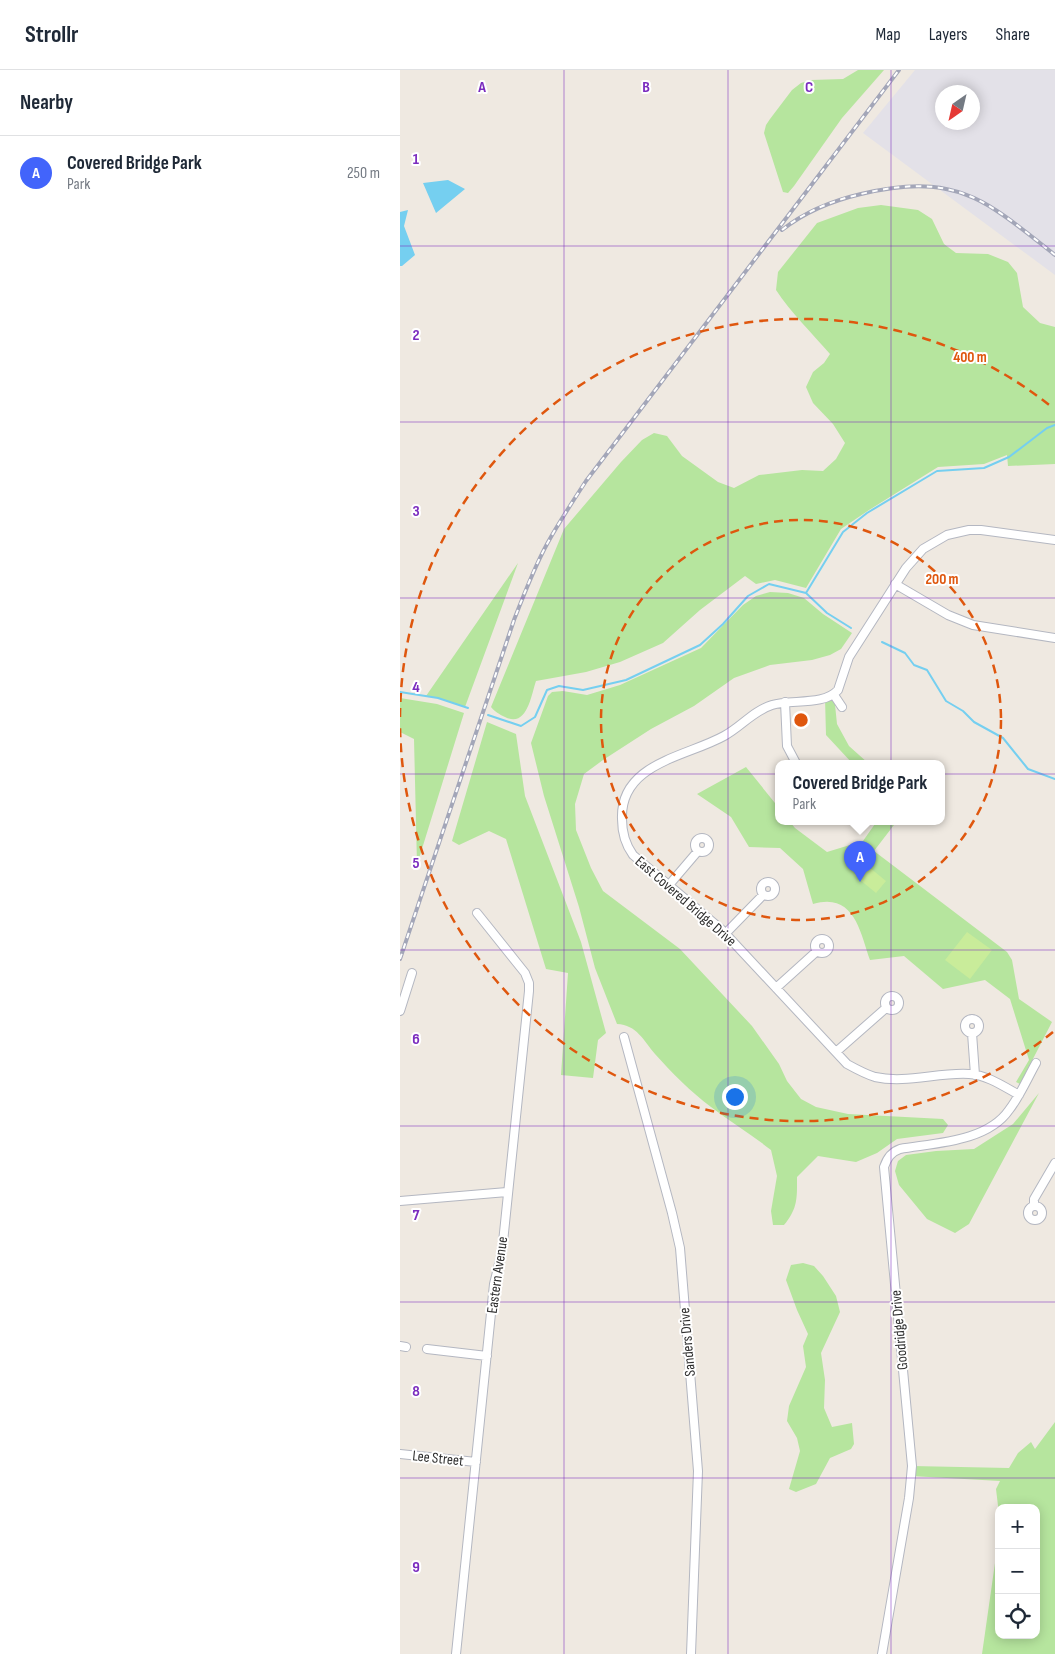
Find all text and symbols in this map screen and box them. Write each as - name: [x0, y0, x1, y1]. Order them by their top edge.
- text: Strollr: [25, 20, 79, 49]
- text: Map: [876, 24, 901, 45]
- text: Layers: [929, 24, 968, 45]
- text: Share: [996, 24, 1030, 45]
- text: A: [477, 78, 486, 97]
- text: B: [642, 78, 650, 97]
- text: C: [805, 78, 813, 97]
- north arrow: [935, 85, 980, 130]
- text: Nearby: [20, 90, 73, 115]
- text: 1: [413, 150, 420, 169]
- text: Covered Bridge Park: [67, 152, 202, 175]
- text: A: [32, 164, 40, 183]
- text: 250 m: [347, 164, 380, 183]
- text: Park: [67, 175, 90, 194]
- text: 2: [412, 326, 420, 345]
- text: 400 m: [953, 348, 987, 367]
- text: 3: [412, 502, 420, 521]
- text: 200 m: [925, 570, 959, 589]
- text: 4: [412, 678, 420, 697]
- centre of rings: [792, 711, 810, 729]
- popup: [775, 760, 945, 825]
- text: Covered Bridge Park: [793, 772, 927, 795]
- text: Park: [793, 795, 816, 814]
- pin: A: [844, 841, 876, 882]
- street label: East Covered Bridge Drive: [631, 852, 740, 951]
- text: 5: [412, 854, 420, 873]
- text: 6: [412, 1030, 420, 1049]
- your location: [722, 1084, 748, 1110]
- text: 7: [413, 1206, 420, 1225]
- street label: Eastern Avenue: [483, 1235, 512, 1315]
- street label: Goodridge Drive: [887, 1289, 912, 1371]
- street label: Sanders Drive: [675, 1307, 700, 1377]
- text: 8: [412, 1382, 420, 1401]
- street label: Lee Street: [411, 1446, 465, 1471]
- map controls: [995, 1504, 1040, 1639]
- button: +: [995, 1504, 1040, 1549]
- button: −: [995, 1549, 1040, 1594]
- text: 9: [412, 1558, 420, 1577]
- button: locate: [995, 1594, 1040, 1639]

